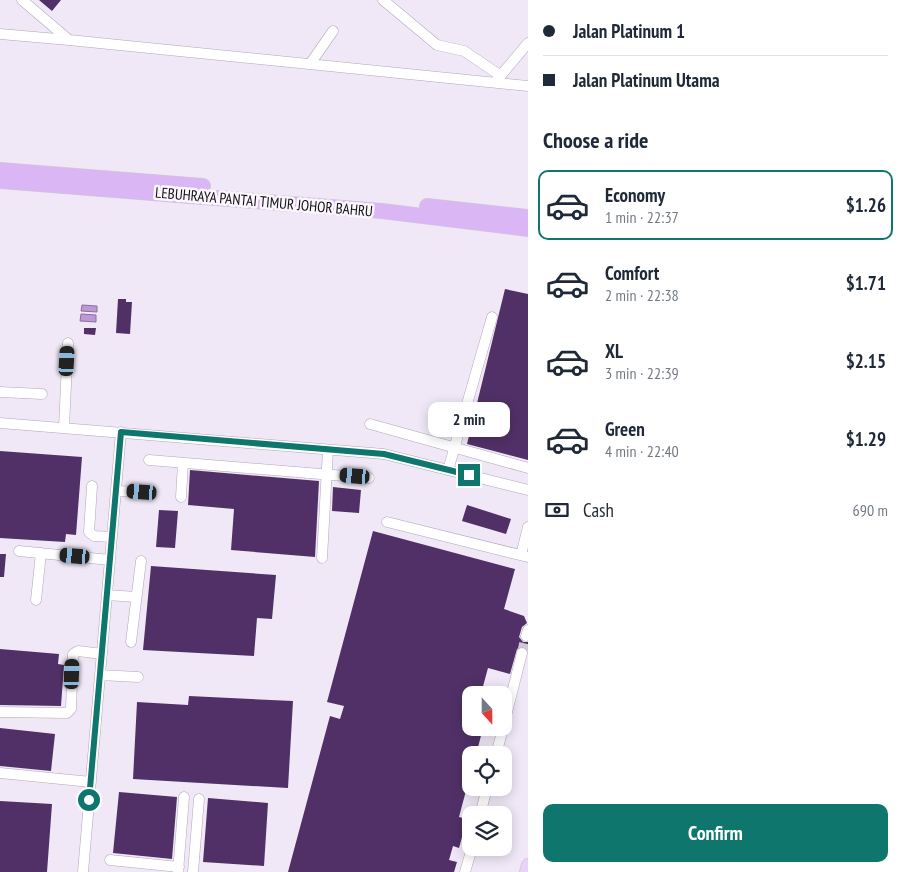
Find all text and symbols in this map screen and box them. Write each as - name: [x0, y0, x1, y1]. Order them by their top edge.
- text: Jalan Platinum 1: [573, 19, 685, 43]
- text: Jalan Platinum Utama: [573, 68, 720, 92]
- text: Choose a ride: [543, 126, 648, 154]
- street label: LEBUHRAYA PANTAI TIMUR JOHOR BAHRU: [154, 183, 374, 220]
- icon: car: [545, 183, 590, 228]
- text: Economy: [605, 183, 665, 207]
- text: $1.26: [846, 193, 886, 217]
- text: 1 min · 22:37: [605, 207, 679, 227]
- icon: car: [545, 261, 590, 306]
- text: Comfort: [605, 261, 659, 285]
- text: $1.71: [846, 271, 886, 295]
- text: 2 min · 22:38: [605, 285, 679, 305]
- icon: car: [545, 339, 590, 384]
- text: XL: [605, 339, 623, 363]
- car: [58, 346, 75, 376]
- text: $2.15: [846, 349, 886, 373]
- text: 3 min · 22:39: [605, 363, 679, 383]
- callout: 2 min: [428, 402, 510, 438]
- text: 2 min: [453, 409, 485, 429]
- icon: car: [545, 417, 590, 462]
- text: Green: [605, 417, 645, 441]
- text: $1.29: [846, 427, 886, 451]
- text: 4 min · 22:40: [605, 441, 679, 461]
- route end: [458, 464, 480, 486]
- car: [339, 467, 370, 485]
- car: [126, 483, 157, 501]
- icon: cash: [543, 496, 571, 524]
- text: Cash: [583, 498, 614, 522]
- text: 690 m: [853, 500, 888, 520]
- car: [59, 547, 90, 565]
- car: [63, 659, 80, 689]
- north arrow: [462, 686, 512, 736]
- map controls: [462, 686, 512, 856]
- button: locate: [462, 746, 512, 796]
- route start: [78, 789, 100, 811]
- button: Confirm: [543, 804, 888, 862]
- button: layers: [462, 806, 512, 856]

